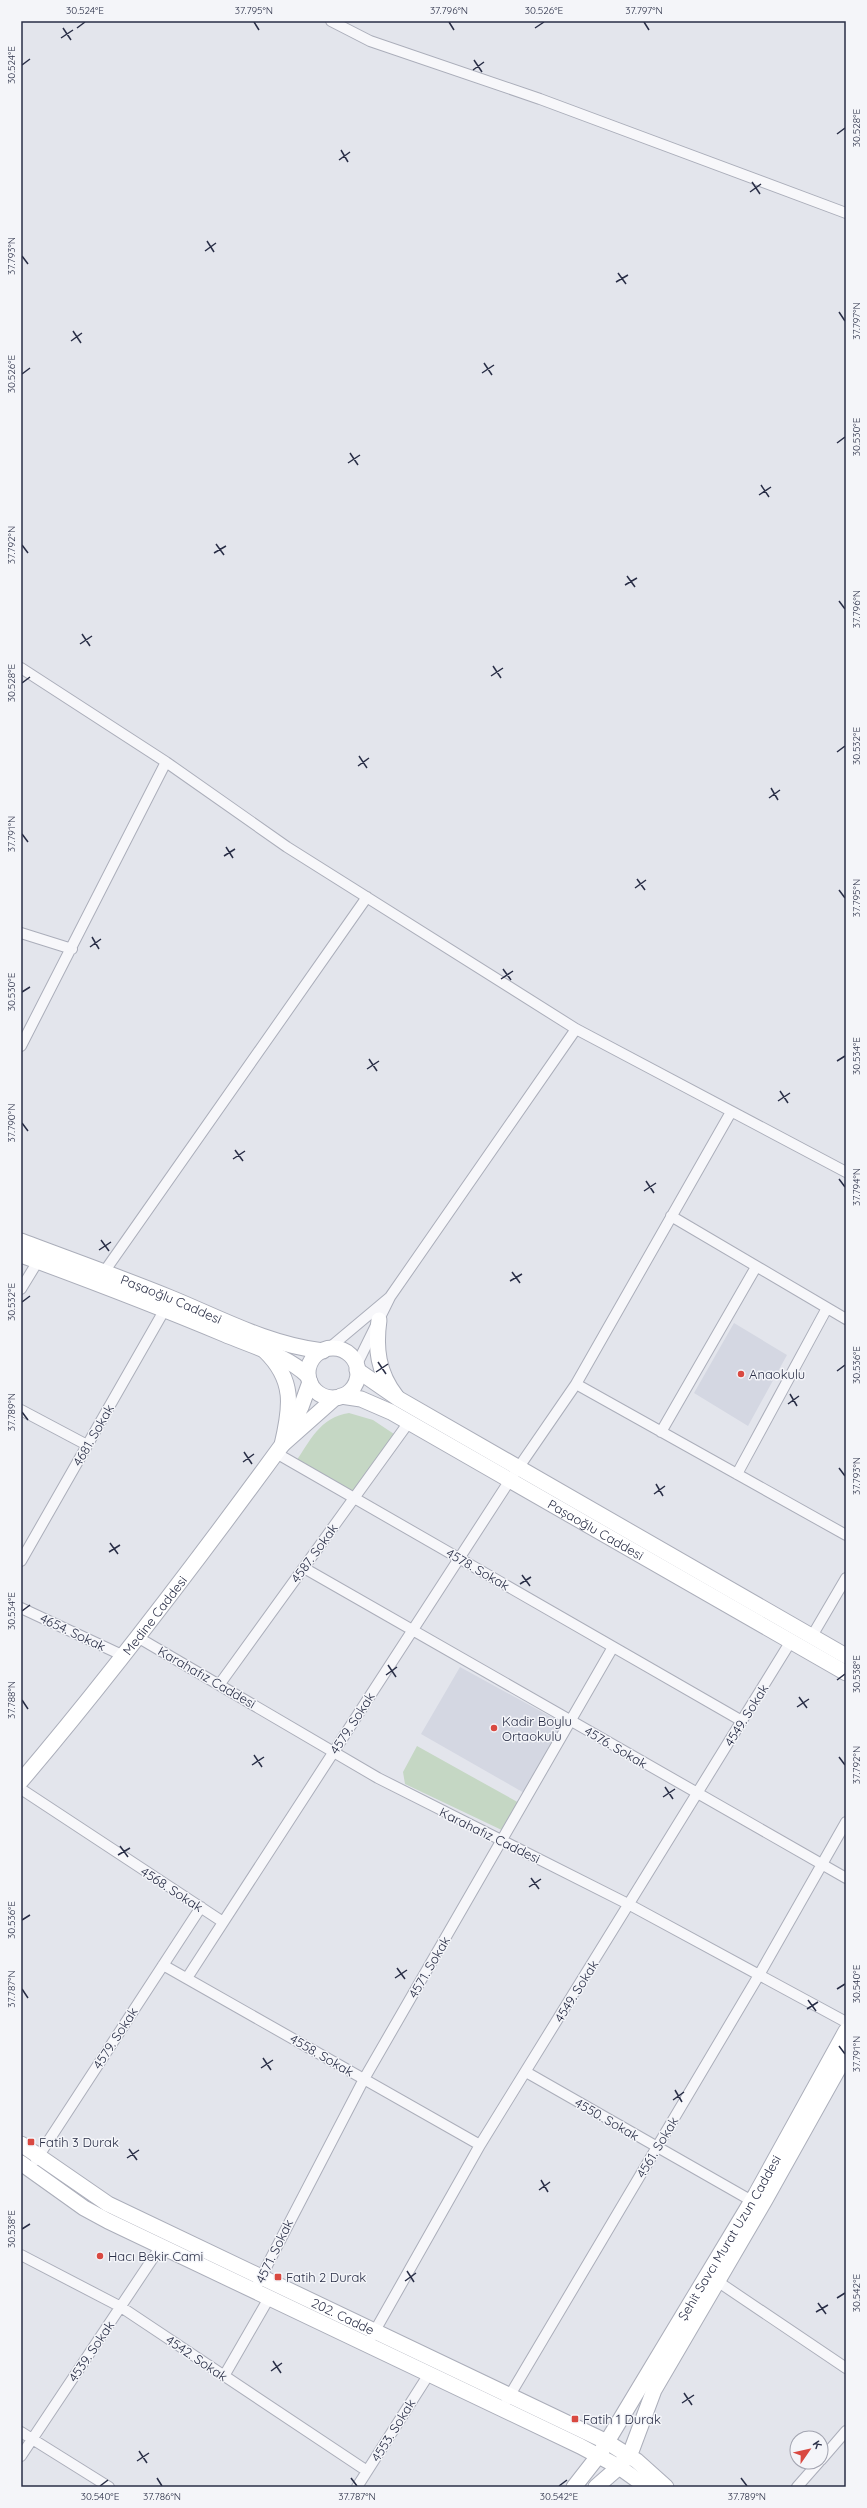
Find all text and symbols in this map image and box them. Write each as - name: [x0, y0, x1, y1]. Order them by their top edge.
- text: 30.524°E: [66, 4, 104, 17]
- text: 37.795°N: [235, 4, 273, 17]
- text: 37.796°N: [430, 4, 468, 17]
- text: 30.526°E: [525, 4, 564, 17]
- text: 37.797°N: [625, 4, 663, 17]
- text: 30.524°E: [5, 46, 18, 84]
- text: 30.528°E: [850, 108, 863, 147]
- text: 37.793°N: [5, 237, 18, 275]
- text: 37.797°N: [850, 302, 863, 340]
- text: 30.526°E: [5, 354, 18, 393]
- text: 30.530°E: [850, 417, 863, 456]
- text: 37.792°N: [5, 526, 18, 564]
- text: 37.796°N: [850, 590, 863, 628]
- text: 30.528°E: [5, 663, 18, 702]
- text: 30.532°E: [850, 727, 863, 765]
- text: 37.791°N: [5, 816, 18, 852]
- text: 37.795°N: [850, 879, 863, 917]
- text: 30.530°E: [5, 972, 18, 1011]
- text: 30.534°E: [850, 1037, 863, 1075]
- text: 37.790°N: [5, 1104, 18, 1142]
- text: 37.794°N: [850, 1168, 863, 1206]
- street label: Paşaoğlu Caddesi: [119, 1271, 224, 1327]
- text: 30.532°E: [5, 1283, 18, 1321]
- text: 30.536°E: [850, 1346, 863, 1384]
- place label: Anaokulu: [749, 1366, 805, 1382]
- marker: Anaokulu: [736, 1369, 746, 1379]
- text: 37.789°N: [5, 1393, 18, 1431]
- street label: 4681. Sokak: [69, 1401, 117, 1469]
- text: 37.793°N: [850, 1457, 863, 1495]
- street label: Paşaoğlu Caddesi: [545, 1496, 647, 1563]
- street label: 4587. Sokak: [287, 1520, 341, 1586]
- street label: 4578. Sokak: [443, 1544, 513, 1594]
- street label: Medine Caddesi: [119, 1572, 190, 1658]
- text: 30.534°E: [5, 1592, 18, 1630]
- street label: 4654. Sokak: [38, 1610, 108, 1654]
- street label: Karahafız Caddesi: [155, 1643, 259, 1711]
- text: 30.538°E: [850, 1655, 863, 1693]
- text: 37.788°N: [5, 1681, 18, 1719]
- street label: 4549. Sokak: [721, 1681, 771, 1749]
- street label: 4579. Sokak: [326, 1689, 378, 1757]
- place label: Kadir Boylu Ortaokulu: [502, 1713, 572, 1744]
- marker: Kadir Boylu Ortaokulu: [489, 1723, 499, 1733]
- street label: 4576. Sokak: [582, 1723, 650, 1771]
- text: 37.792°N: [850, 1746, 863, 1784]
- street label: Karahafız Caddesi: [437, 1804, 543, 1866]
- street label: 4568. Sokak: [138, 1863, 206, 1915]
- text: 30.536°E: [5, 1901, 18, 1939]
- street label: 4571. Sokak: [405, 1933, 453, 2001]
- street label: 4549. Sokak: [551, 1957, 601, 2025]
- text: 30.540°E: [850, 1964, 863, 2003]
- text: 37.787°N: [5, 1970, 18, 2008]
- street label: 4579. Sokak: [89, 2004, 141, 2072]
- street label: 4558. Sokak: [287, 2030, 357, 2080]
- text: 37.791°N: [850, 2036, 863, 2072]
- street label: 4550. Sokak: [572, 2094, 642, 2144]
- street label: 4561. Sokak: [632, 2113, 682, 2181]
- place label: Fatih 3 Durak: [39, 2134, 119, 2150]
- marker: Fatih 3 Durak: [26, 2137, 36, 2147]
- street label: Şehit Savcı Murat Uzun Caddesi: [674, 2152, 784, 2323]
- text: 30.538°E: [5, 2210, 18, 2248]
- street label: 4571. Sokak: [252, 2216, 296, 2285]
- place label: Hacı Bekir Cami: [108, 2248, 203, 2264]
- marker: Hacı Bekir Cami: [95, 2251, 105, 2261]
- place label: Fatih 2 Durak: [286, 2269, 366, 2285]
- marker: Fatih 2 Durak: [273, 2272, 283, 2282]
- text: 30.542°E: [850, 2274, 863, 2312]
- street label: 202. Cadde: [309, 2294, 377, 2338]
- street label: 4539. Sokak: [65, 2317, 117, 2385]
- street label: 4542. Sokak: [163, 2332, 231, 2384]
- street label: 4553. Sokak: [367, 2396, 419, 2464]
- place label: Fatih 1 Durak: [583, 2411, 661, 2427]
- marker: Fatih 1 Durak: [570, 2414, 580, 2424]
- north arrow: [789, 2430, 829, 2470]
- text: K: [809, 2438, 825, 2451]
- text: 30.540°E: [81, 2490, 120, 2503]
- text: 37.786°N: [143, 2490, 181, 2503]
- text: 37.787°N: [338, 2490, 376, 2503]
- text: 30.542°E: [540, 2490, 578, 2503]
- text: 37.789°N: [728, 2490, 766, 2503]

